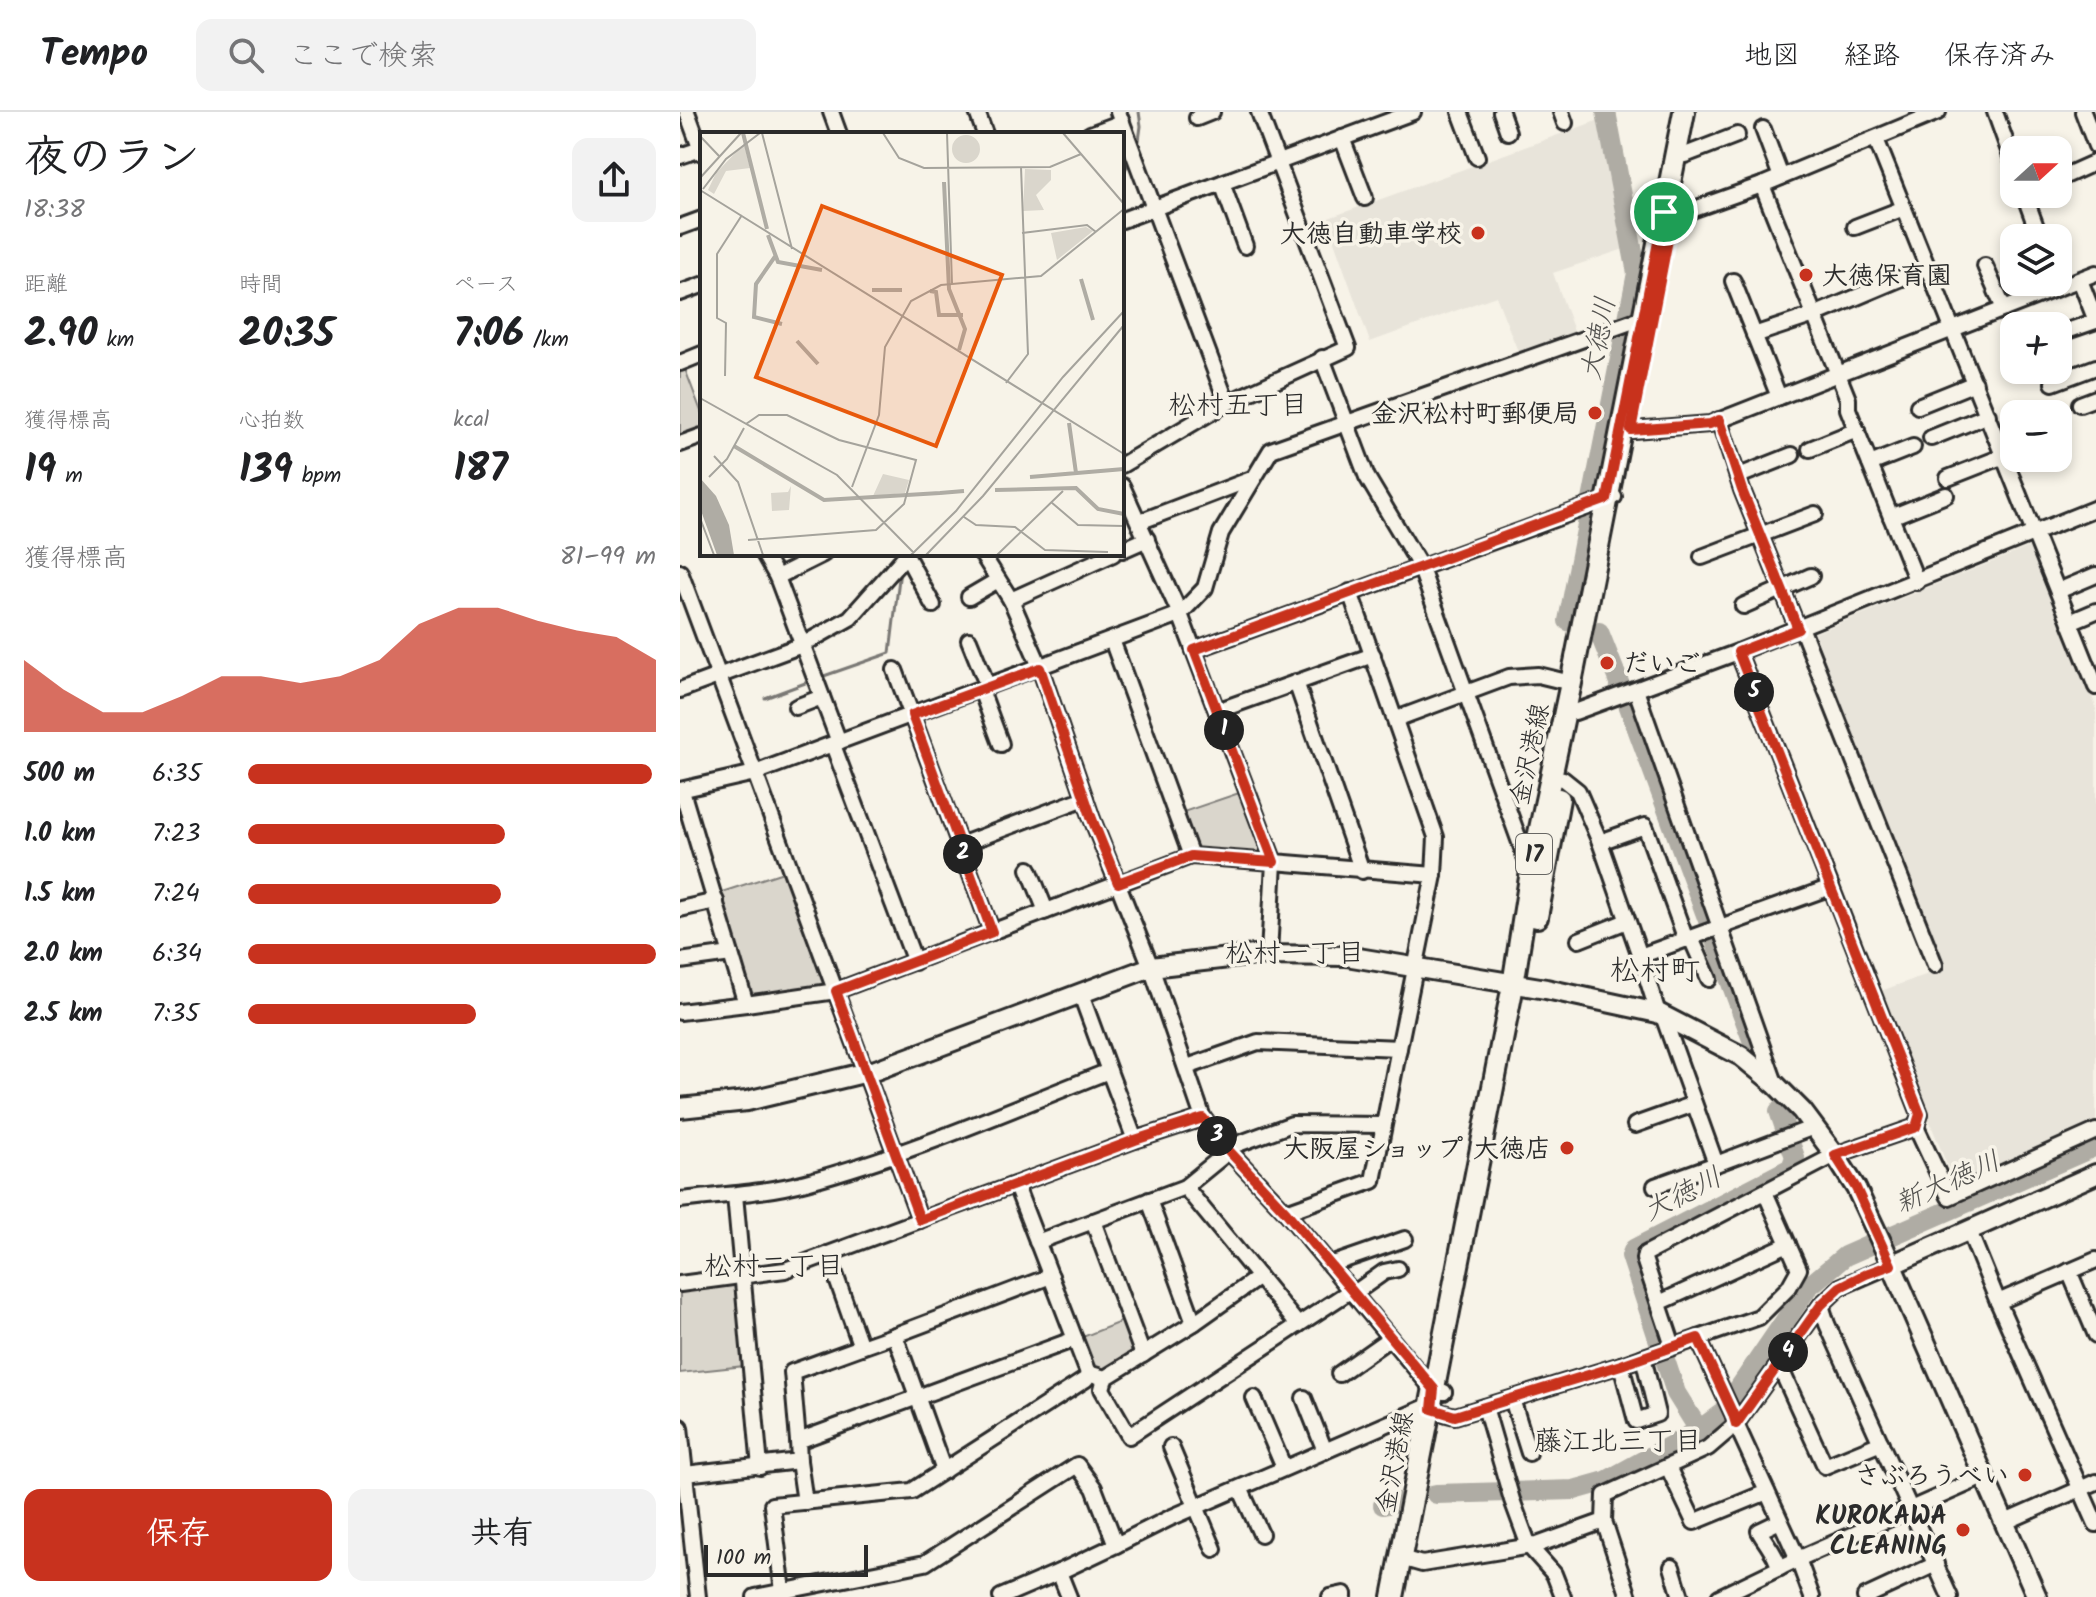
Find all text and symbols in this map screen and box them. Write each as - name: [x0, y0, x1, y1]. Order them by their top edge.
- search box: [196, 19, 756, 91]
- text: Tempo: [40, 25, 148, 85]
- icon: search: [224, 33, 268, 77]
- text: ここで検索: [288, 33, 438, 81]
- text: 地図: [1744, 34, 1800, 79]
- text: 経路: [1844, 34, 1900, 79]
- text: 保存済み: [1944, 34, 2056, 79]
- text: 夜のラン: [24, 124, 200, 194]
- inset map: [700, 132, 1124, 556]
- north arrow: [2000, 136, 2072, 208]
- map controls: [2000, 136, 2072, 472]
- button: share: [572, 138, 656, 222]
- pin: [1630, 178, 1698, 246]
- text: 18:38: [24, 189, 85, 231]
- icon: arrive: [1642, 190, 1686, 234]
- place label: 大徳自動車学校: [1280, 214, 1462, 256]
- marker: 大徳自動車学校: [1469, 224, 1487, 242]
- button: layers: [2000, 224, 2072, 296]
- place label: 大徳保育園: [1822, 256, 1952, 298]
- marker: 大徳保育園: [1797, 266, 1815, 284]
- text: 距離: [24, 268, 68, 303]
- text: 時間: [239, 268, 283, 303]
- text: ペース: [453, 268, 518, 303]
- water label: 大徳川: [1569, 293, 1630, 384]
- text: 2.90: [24, 303, 98, 367]
- text: 20:35: [239, 303, 334, 367]
- text: 7:06: [453, 303, 524, 367]
- button: +: [2000, 312, 2072, 384]
- text: km: [98, 323, 134, 358]
- text: /km: [524, 323, 569, 358]
- district label: 松村五丁目: [1168, 384, 1308, 429]
- place label: 金沢松村町郵便局: [1371, 394, 1579, 436]
- button: −: [2000, 400, 2072, 472]
- text: kcal: [453, 403, 489, 438]
- text: 獲得標高: [24, 404, 112, 439]
- text: 心拍数: [239, 404, 305, 439]
- marker: 金沢松村町郵便局: [1586, 404, 1604, 422]
- text: 187: [453, 438, 508, 502]
- text: 19: [24, 439, 56, 503]
- text: 139: [239, 439, 293, 503]
- text: m: [56, 459, 83, 494]
- text: bpm: [293, 459, 341, 494]
- text: 81–99 m: [560, 536, 656, 578]
- text: 獲得標高: [24, 538, 128, 580]
- place label: だいご: [1623, 644, 1701, 686]
- marker: だいご: [1598, 654, 1616, 672]
- pin: 5: [1734, 672, 1774, 712]
- text: 5: [1748, 674, 1760, 709]
- street label: 金沢港線: [1500, 699, 1562, 810]
- pin: 1: [1204, 710, 1244, 750]
- text: 1: [1221, 712, 1227, 747]
- text: 500 m: [24, 753, 95, 795]
- text: 6:35: [152, 753, 202, 795]
- text: 1.0 km: [24, 813, 95, 855]
- text: 7:23: [152, 813, 200, 855]
- pin: 2: [943, 834, 983, 874]
- road number: 17: [1516, 834, 1552, 874]
- text: 2: [957, 836, 969, 871]
- text: 1.5 km: [24, 873, 95, 915]
- text: 7:24: [152, 873, 200, 915]
- district label: 松村一丁目: [1225, 932, 1365, 977]
- text: 2.0 km: [24, 933, 103, 975]
- text: 6:34: [152, 933, 202, 975]
- district label: 松村町: [1610, 948, 1700, 996]
- text: 2.5 km: [24, 993, 103, 1035]
- text: 7:35: [152, 993, 199, 1035]
- pin: 3: [1197, 1116, 1237, 1156]
- text: 3: [1211, 1118, 1223, 1153]
- place label: 大阪屋ショップ 大徳店: [1283, 1129, 1551, 1171]
- marker: 大阪屋ショップ 大徳店: [1558, 1139, 1576, 1157]
- water label: 新大徳川: [1888, 1140, 2008, 1227]
- water label: 大徳川: [1635, 1156, 1731, 1234]
- district label: 松村二丁目: [704, 1245, 844, 1290]
- pin: 4: [1768, 1332, 1808, 1372]
- text: 4: [1782, 1334, 1794, 1369]
- street label: 金沢港線: [1365, 1407, 1427, 1517]
- district label: 藤江北三丁目: [1534, 1420, 1702, 1465]
- place label: さぶろうべい: [1855, 1456, 2009, 1498]
- marker: さぶろうべい: [2016, 1466, 2034, 1484]
- button: 保存: [24, 1489, 332, 1581]
- button: 共有: [348, 1489, 656, 1581]
- place label: KUROKAWA CLEANING: [1815, 1496, 1947, 1568]
- marker: KUROKAWA CLEANING: [1954, 1521, 1972, 1539]
- scale bar: [704, 1541, 868, 1577]
- text: 100 m: [716, 1541, 771, 1576]

